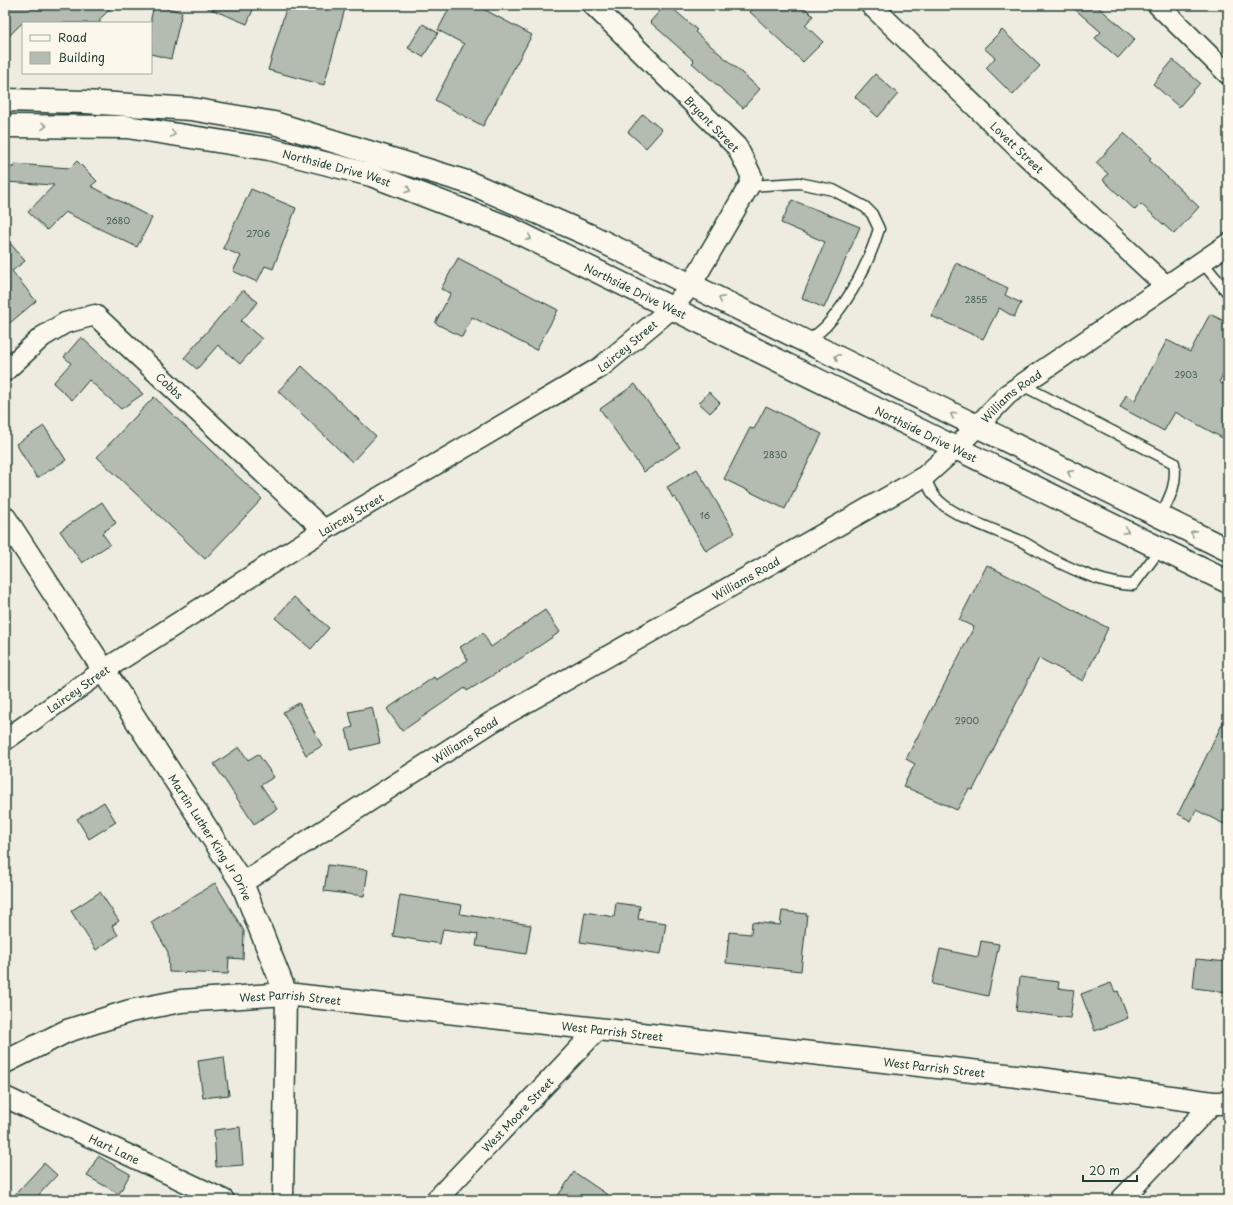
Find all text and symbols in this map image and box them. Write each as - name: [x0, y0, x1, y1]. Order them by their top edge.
- legend: [22, 22, 152, 74]
- text: Road: [58, 28, 87, 46]
- text: Building: [58, 48, 105, 66]
- street label: Bryant Street: [681, 92, 744, 156]
- street label: Lovett Street: [987, 117, 1048, 177]
- one-way arrow: [41, 122, 47, 130]
- one-way arrow: [170, 130, 176, 138]
- street label: Northside Drive West: [281, 144, 394, 191]
- one-way arrow: [405, 185, 412, 193]
- house number: 2680: [106, 213, 130, 227]
- house number: 2706: [246, 226, 270, 240]
- one-way arrow: [525, 233, 532, 241]
- street label: Northside Drive West: [582, 258, 690, 323]
- house number: 2855: [965, 292, 987, 306]
- one-way arrow: [717, 296, 725, 304]
- street label: Laircey Street: [594, 316, 660, 376]
- one-way arrow: [834, 354, 841, 362]
- street label: Williams Road: [976, 365, 1045, 426]
- house number: 2903: [1174, 367, 1198, 381]
- street label: Cobbs: [152, 368, 187, 402]
- street label: Northside Drive West: [872, 401, 981, 466]
- one-way arrow: [950, 413, 957, 420]
- house number: 2830: [763, 447, 787, 461]
- one-way arrow: [1067, 470, 1074, 478]
- street label: Laircey Street: [315, 488, 387, 540]
- house number: 16: [700, 508, 710, 522]
- one-way arrow: [1122, 526, 1130, 534]
- one-way arrow: [1190, 530, 1197, 538]
- street label: Williams Road: [709, 552, 783, 604]
- street label: Laircey Street: [43, 660, 112, 717]
- street label: Williams Road: [428, 712, 501, 767]
- house number: 2900: [955, 713, 980, 727]
- street label: Martin Luther King Jr Drive: [165, 771, 257, 903]
- street label: West Parrish Street: [239, 986, 343, 1009]
- street label: West Parrish Street: [561, 1016, 665, 1045]
- street label: West Parrish Street: [883, 1053, 987, 1081]
- street label: West Moore Street: [477, 1073, 557, 1156]
- street label: Hart Lane: [86, 1129, 143, 1168]
- scale bar: [1083, 1157, 1137, 1183]
- text: 20 m: [1089, 1161, 1120, 1179]

